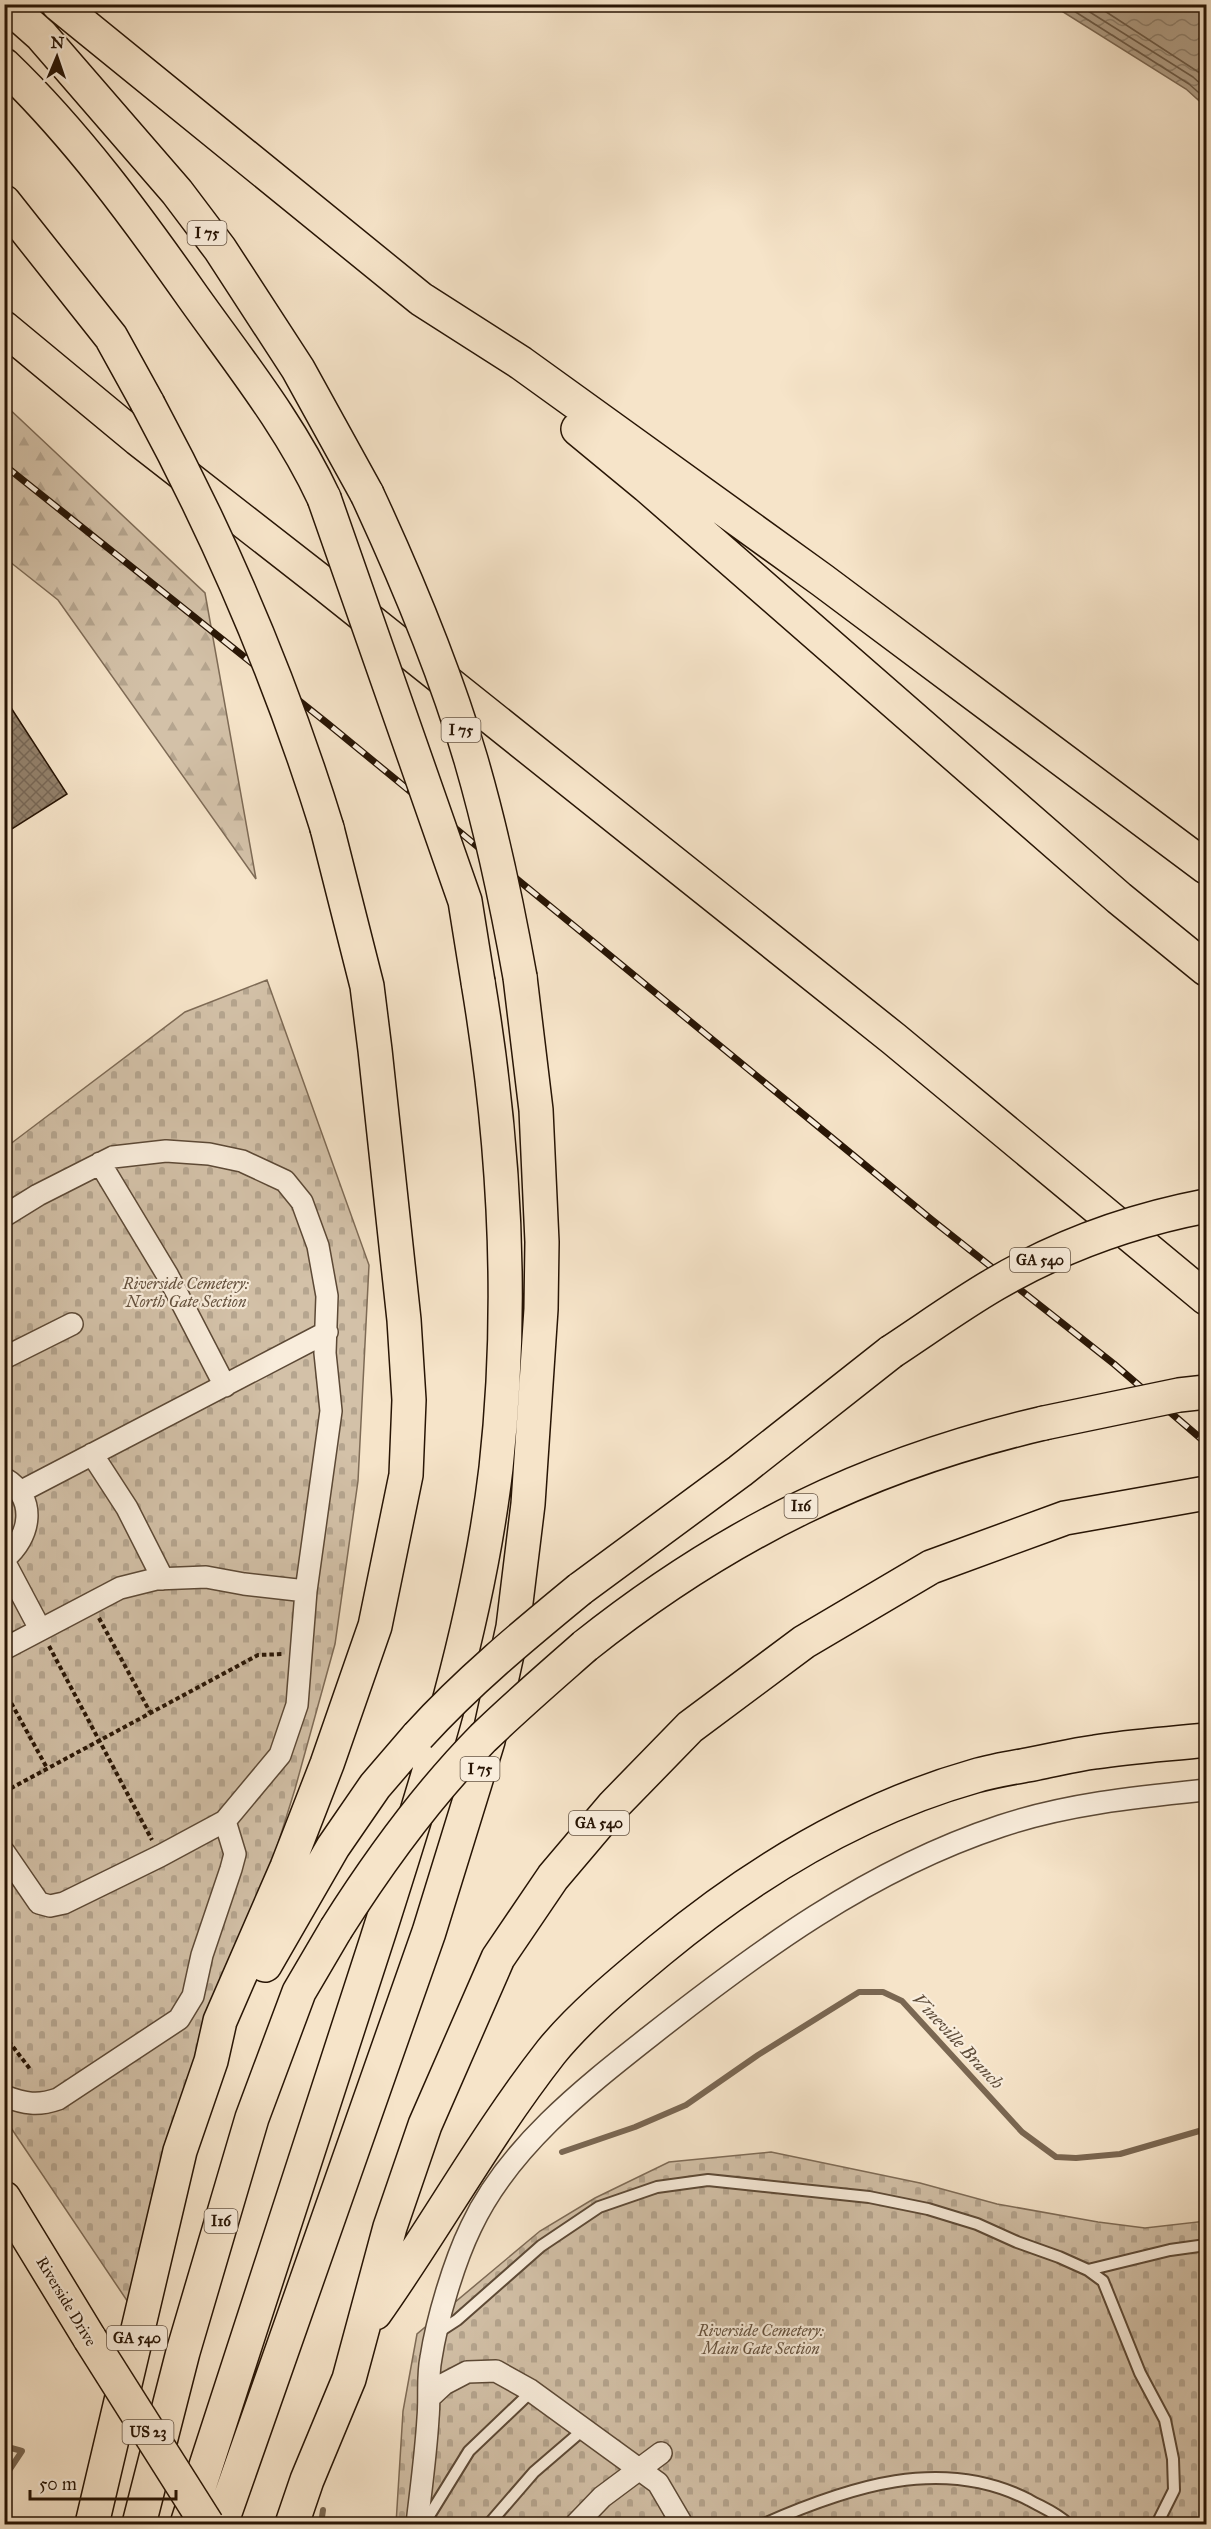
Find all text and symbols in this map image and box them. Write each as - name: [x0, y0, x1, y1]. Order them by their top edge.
- north arrow: [27, 27, 87, 87]
- text: N: [50, 33, 65, 52]
- road number: I 75: [188, 221, 226, 245]
- road number: I 75: [442, 718, 480, 742]
- road number: GA 540: [1010, 1248, 1070, 1272]
- park label: Riverside Cemetery: North Gate Section: [122, 1274, 249, 1311]
- road number: I16: [784, 1494, 818, 1518]
- road number: I 75: [460, 1757, 500, 1781]
- road number: GA 540: [569, 1811, 629, 1835]
- water label: Vineville Branch: [908, 1988, 1008, 2094]
- road number: I16: [204, 2209, 238, 2233]
- street label: Riverside Drive: [32, 2253, 101, 2350]
- park label: Riverside Cemetery: Main Gate Section: [697, 2321, 824, 2358]
- road number: GA 540: [107, 2326, 167, 2350]
- road number: US 23: [122, 2420, 174, 2444]
- scale bar: [30, 2463, 176, 2501]
- text: 50 m: [39, 2473, 77, 2495]

